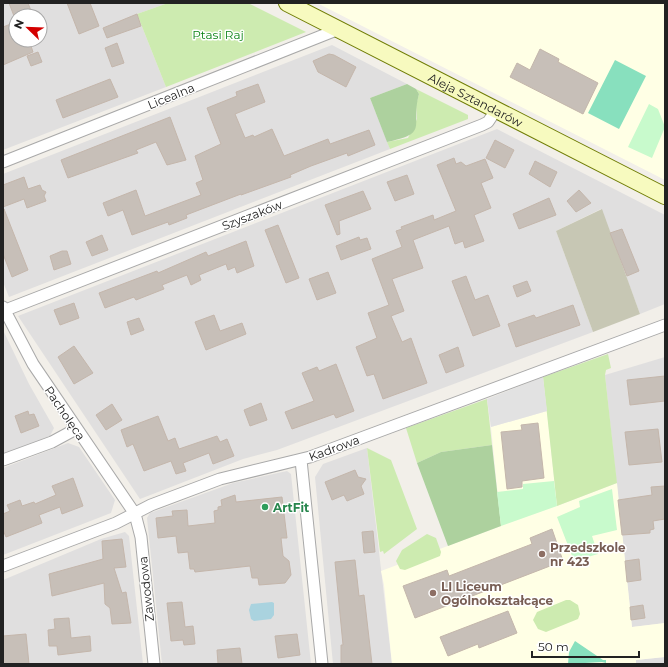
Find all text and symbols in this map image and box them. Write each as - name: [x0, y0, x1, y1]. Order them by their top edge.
- north arrow: [8, 8, 48, 48]
- text: N: [11, 17, 27, 31]
- park label: Ptasi Raj: [192, 27, 244, 42]
- street label: Aleja Sztandarów: [426, 69, 526, 130]
- street label: Licealna: [145, 80, 197, 112]
- street label: Szyszaków: [220, 196, 285, 233]
- street label: Pacholęca: [41, 383, 89, 443]
- street label: Kadrowa: [307, 432, 361, 464]
- place label: ArtFit: [272, 500, 310, 515]
- marker: ArtFit: [260, 502, 270, 512]
- place label: Przedszkole nr 423: [550, 540, 626, 569]
- marker: Przedszkole nr 423: [537, 549, 547, 559]
- street label: Zawodowa: [135, 556, 157, 622]
- place label: LI Liceum Ogólnokształcące: [441, 579, 554, 609]
- marker: LI Liceum Ogólnokształcące: [428, 588, 438, 598]
- scale bar: [532, 633, 639, 659]
- text: 50 m: [538, 639, 569, 654]

